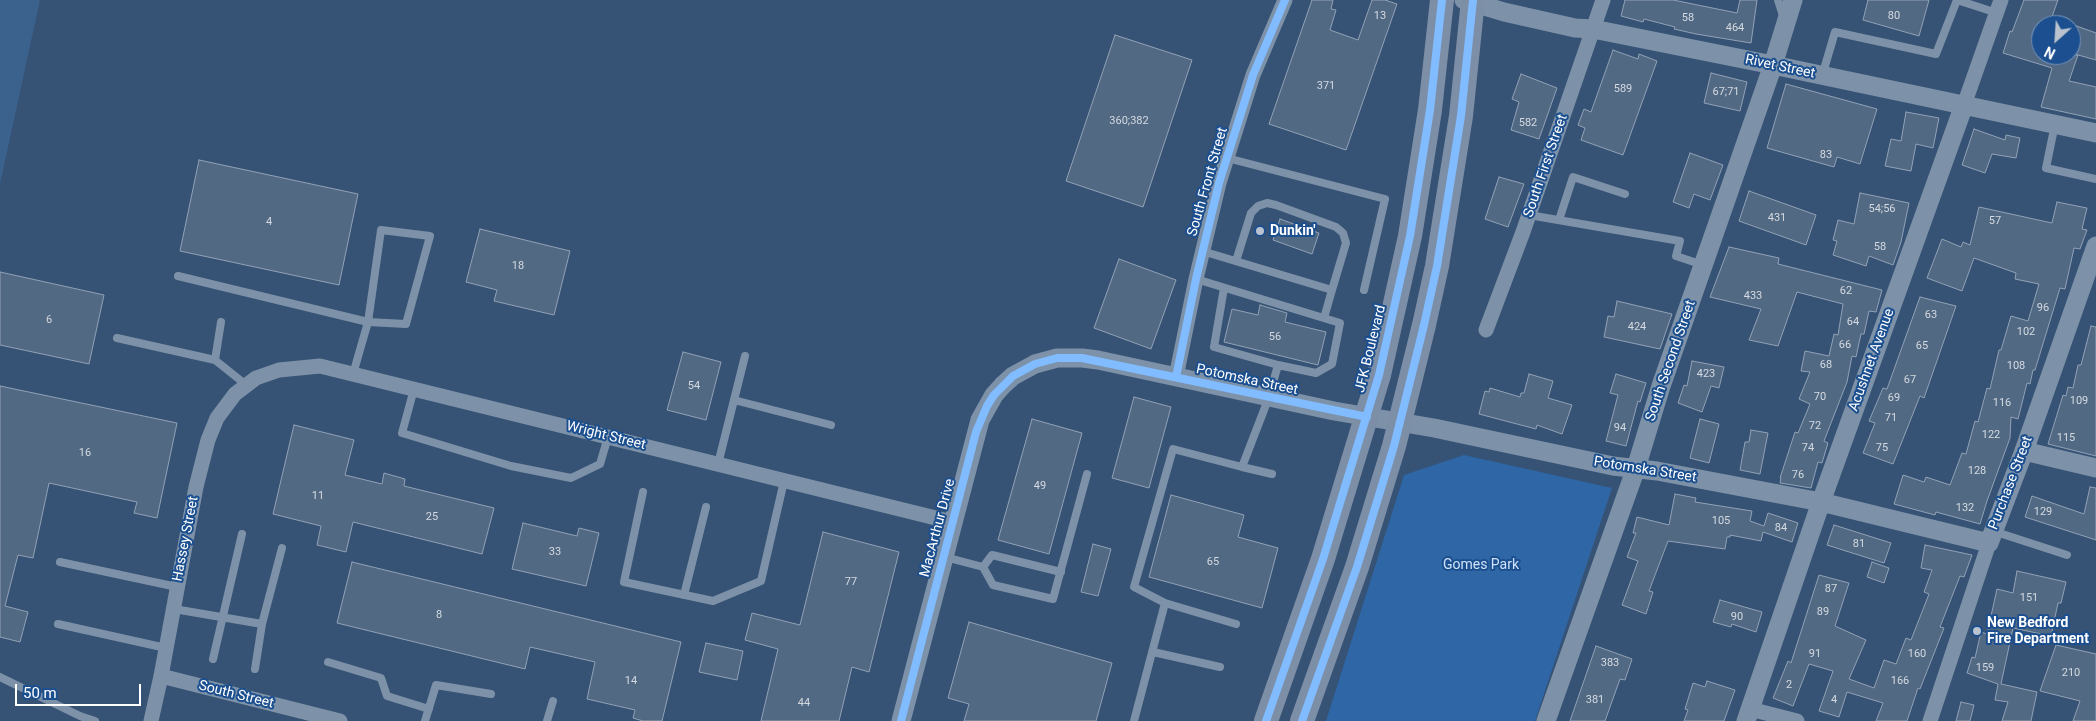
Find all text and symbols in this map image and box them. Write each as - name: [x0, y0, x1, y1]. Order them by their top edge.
- house number: 13: [1374, 9, 1386, 23]
- house number: 80: [1888, 9, 1900, 23]
- house number: 58: [1682, 11, 1694, 25]
- north arrow: [2031, 15, 2081, 65]
- house number: 464: [1726, 21, 1744, 35]
- text: N: [2042, 43, 2058, 62]
- street label: Rivet Street: [1743, 51, 1817, 83]
- house number: 371: [1317, 79, 1335, 93]
- house number: 589: [1614, 82, 1632, 96]
- house number: 67;71: [1712, 85, 1740, 99]
- street label: South First Street: [1520, 112, 1572, 220]
- house number: 360;382: [1109, 114, 1149, 128]
- house number: 582: [1519, 116, 1537, 130]
- street label: South Front Street: [1184, 126, 1232, 238]
- house number: 83: [1820, 148, 1832, 162]
- house number: 54;56: [1868, 202, 1896, 216]
- house number: 431: [1768, 211, 1786, 225]
- house number: 57: [1989, 214, 2001, 228]
- house number: 4: [266, 215, 272, 229]
- place label: Dunkin': [1270, 223, 1315, 239]
- marker: Dunkin': [1254, 225, 1266, 237]
- house number: 58: [1874, 240, 1886, 254]
- house number: 18: [512, 259, 524, 273]
- house number: 62: [1840, 284, 1852, 298]
- house number: 433: [1744, 289, 1762, 303]
- street label: South Second Street: [1642, 298, 1700, 424]
- house number: 96: [2037, 301, 2049, 315]
- street label: JFK Boulevard: [1352, 303, 1390, 395]
- street label: Acushnet Avenue: [1846, 306, 1898, 414]
- house number: 63: [1925, 308, 1937, 322]
- house number: 6: [46, 313, 52, 327]
- house number: 64: [1847, 315, 1859, 329]
- house number: 424: [1628, 320, 1646, 334]
- house number: 102: [2017, 325, 2035, 339]
- house number: 56: [1269, 330, 1281, 344]
- house number: 66: [1839, 338, 1851, 352]
- house number: 65: [1916, 339, 1928, 353]
- house number: 68: [1820, 358, 1832, 372]
- house number: 108: [2007, 359, 2025, 373]
- street label: Potomska Street: [1194, 361, 1300, 399]
- house number: 423: [1697, 367, 1715, 381]
- house number: 67: [1904, 373, 1916, 387]
- house number: 54: [688, 379, 700, 393]
- house number: 70: [1814, 390, 1826, 404]
- house number: 69: [1888, 391, 1900, 405]
- house number: 109: [2070, 394, 2088, 408]
- house number: 116: [1993, 396, 2011, 410]
- house number: 71: [1885, 411, 1897, 425]
- street label: Wright Street: [565, 418, 647, 454]
- house number: 72: [1809, 419, 1821, 433]
- house number: 94: [1614, 421, 1626, 435]
- house number: 122: [1982, 428, 2000, 442]
- house number: 115: [2057, 431, 2075, 445]
- street label: Purchase Street: [1985, 434, 2037, 532]
- house number: 74: [1802, 441, 1814, 455]
- house number: 75: [1876, 441, 1888, 455]
- house number: 16: [79, 446, 91, 460]
- street label: Potomska Street: [1592, 454, 1698, 486]
- house number: 128: [1968, 464, 1986, 478]
- house number: 76: [1792, 468, 1804, 482]
- street label: MacArthur Drive: [917, 477, 959, 579]
- house number: 49: [1034, 479, 1046, 493]
- house number: 11: [312, 489, 324, 503]
- street label: Hassey Street: [170, 495, 202, 583]
- house number: 132: [1956, 501, 1974, 515]
- house number: 129: [2034, 505, 2052, 519]
- house number: 25: [426, 510, 438, 524]
- house number: 105: [1712, 514, 1730, 528]
- house number: 84: [1775, 521, 1787, 535]
- house number: 81: [1853, 537, 1865, 551]
- house number: 33: [549, 545, 561, 559]
- house number: 65: [1207, 555, 1219, 569]
- park label: Gomes Park: [1443, 557, 1519, 573]
- house number: 77: [845, 575, 857, 589]
- house number: 87: [1825, 582, 1837, 596]
- house number: 151: [2020, 591, 2038, 605]
- house number: 89: [1817, 605, 1829, 619]
- house number: 8: [436, 608, 442, 622]
- house number: 90: [1731, 610, 1743, 624]
- place label: New Bedford Fire Department: [1987, 615, 2089, 648]
- marker: New Bedford Fire Department: [1971, 625, 1983, 637]
- house number: 91: [1809, 647, 1821, 661]
- house number: 160: [1908, 647, 1926, 661]
- house number: 383: [1601, 656, 1619, 670]
- house number: 159: [1976, 661, 1994, 675]
- house number: 210: [2062, 666, 2080, 680]
- scale bar: [18, 674, 144, 706]
- house number: 14: [625, 674, 637, 688]
- house number: 166: [1891, 674, 1909, 688]
- street label: South Street: [197, 678, 275, 712]
- house number: 2: [1786, 678, 1792, 692]
- text: 50 m: [23, 684, 57, 702]
- house number: 381: [1586, 693, 1604, 707]
- house number: 4: [1831, 693, 1837, 707]
- house number: 44: [798, 696, 810, 710]

